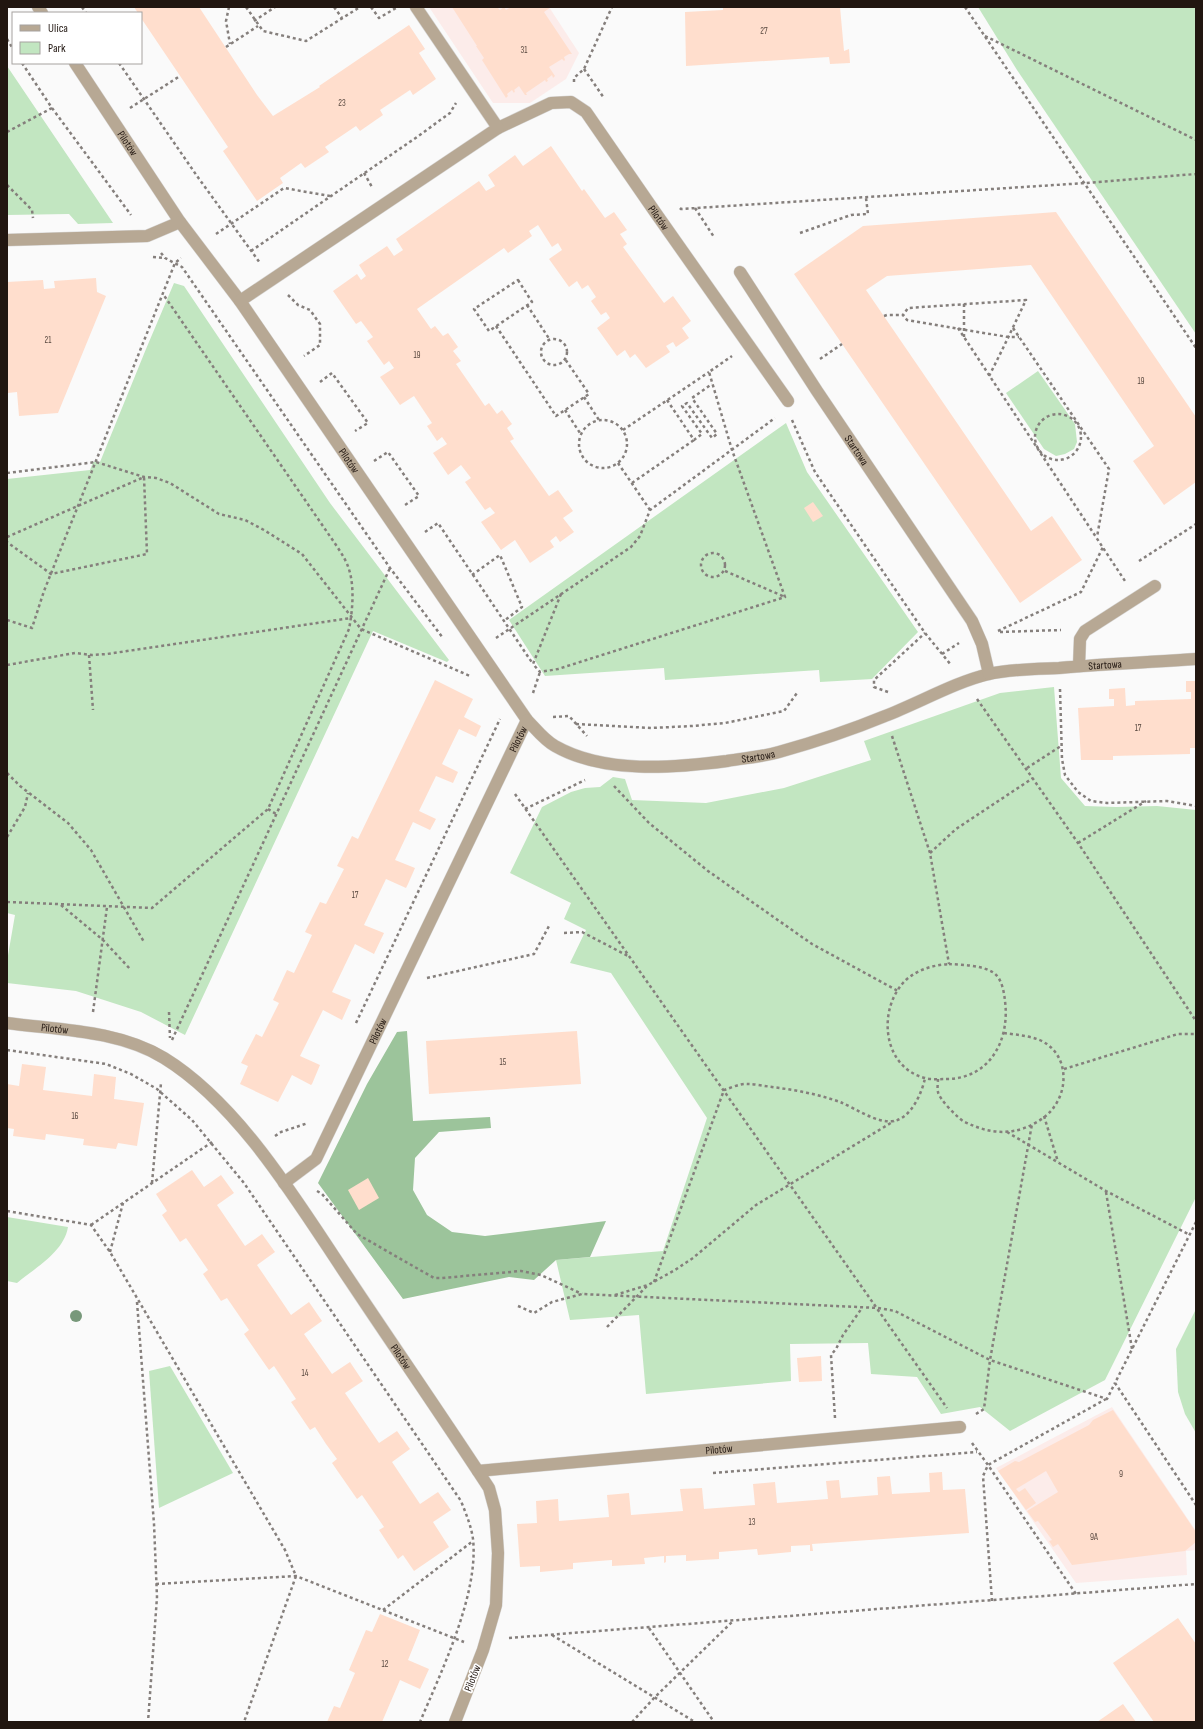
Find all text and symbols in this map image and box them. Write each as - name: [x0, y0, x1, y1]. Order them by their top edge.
- legend: [12, 12, 142, 64]
- text: Ulica: [48, 21, 68, 36]
- house number: 27: [760, 26, 768, 37]
- text: Park: [48, 41, 66, 56]
- house number: 31: [521, 45, 528, 56]
- house number: 23: [338, 98, 346, 109]
- street label: Pilotów: [115, 128, 140, 158]
- street label: Pilotów: [645, 203, 672, 233]
- house number: 21: [45, 335, 52, 346]
- house number: 19: [413, 350, 421, 361]
- house number: 19: [1137, 376, 1145, 387]
- street label: Startowa: [842, 433, 871, 468]
- street label: Pilotów: [336, 446, 362, 476]
- street label: Startowa: [1088, 657, 1122, 673]
- house number: 17: [1135, 723, 1142, 734]
- street label: Pilotów: [507, 724, 530, 754]
- street label: Startowa: [741, 747, 776, 766]
- house number: 17: [352, 890, 359, 901]
- street label: Pilotów: [366, 1016, 390, 1046]
- street label: Pilotów: [40, 1021, 69, 1037]
- house number: 15: [500, 1057, 507, 1068]
- house number: 16: [71, 1111, 79, 1122]
- street label: Pilotów: [388, 1342, 414, 1372]
- house number: 14: [302, 1368, 309, 1379]
- street label: Pilotów: [705, 1442, 733, 1457]
- house number: 9: [1119, 1469, 1123, 1480]
- house number: 13: [749, 1517, 756, 1528]
- house number: 9A: [1090, 1532, 1098, 1543]
- house number: 12: [382, 1659, 389, 1670]
- street label: Pilotów: [462, 1663, 483, 1693]

